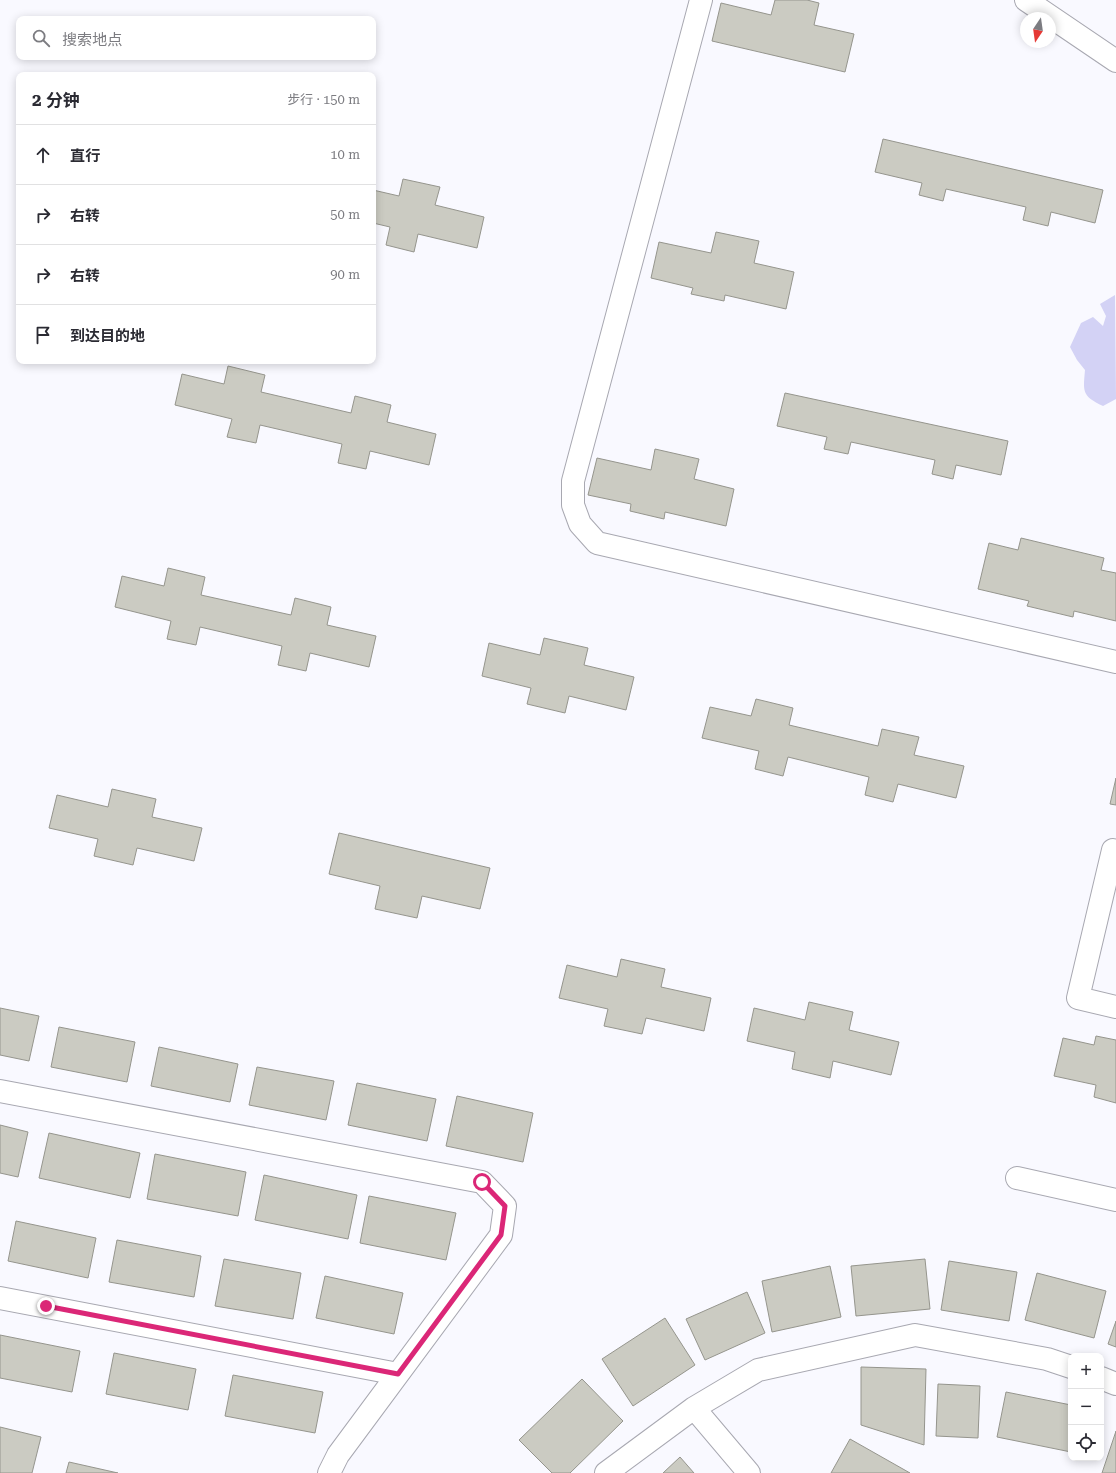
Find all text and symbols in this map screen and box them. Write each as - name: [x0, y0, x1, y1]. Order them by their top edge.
- north arrow: [1020, 12, 1056, 48]
- search box: [16, 16, 376, 60]
- icon: search: [30, 27, 52, 49]
- text: 搜索地点: [62, 31, 122, 49]
- text: 2 分钟: [32, 90, 80, 110]
- text: 步行 · 150 m: [287, 92, 360, 107]
- icon: ahead: [32, 144, 54, 166]
- text: 直行: [70, 147, 100, 165]
- text: 10 m: [330, 147, 360, 162]
- icon: right: [32, 204, 54, 226]
- text: 右转: [70, 207, 100, 225]
- text: 50 m: [330, 207, 360, 222]
- icon: right: [32, 264, 54, 286]
- text: 右转: [70, 267, 100, 285]
- text: 90 m: [330, 267, 360, 282]
- icon: arrive: [32, 324, 54, 346]
- text: 到达目的地: [70, 327, 145, 345]
- route start: [473, 1173, 491, 1191]
- route end: [37, 1297, 55, 1315]
- map controls: [1068, 1353, 1104, 1461]
- button: +: [1068, 1353, 1104, 1389]
- button: −: [1068, 1389, 1104, 1425]
- button: locate: [1068, 1425, 1104, 1461]

